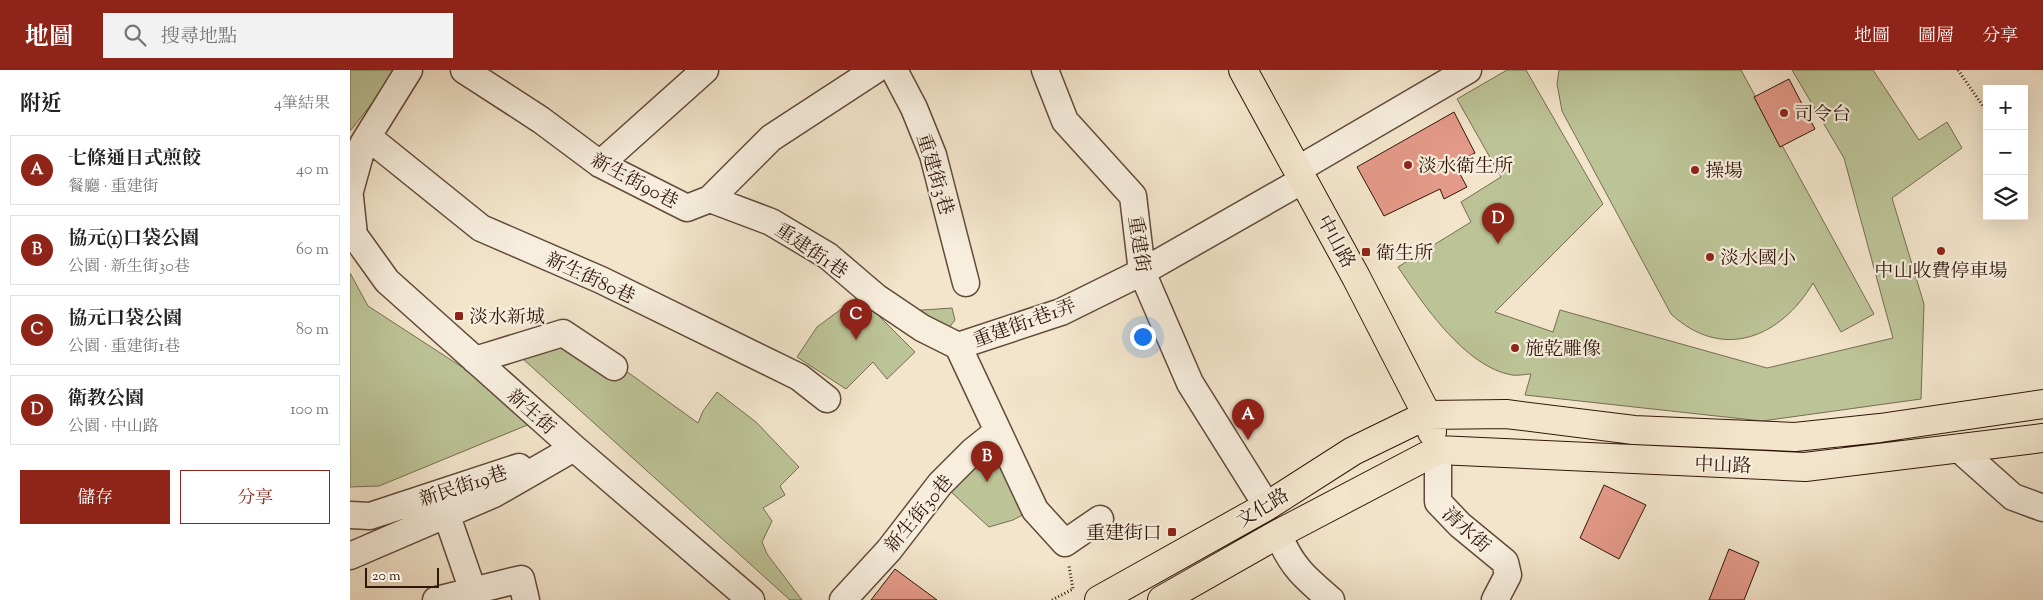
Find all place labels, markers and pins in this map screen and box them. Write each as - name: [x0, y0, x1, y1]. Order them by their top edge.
- place label: 司令台: [1794, 102, 1851, 129]
- marker: 司令台: [1778, 107, 1790, 119]
- place label: 淡水衛生所: [1418, 154, 1513, 181]
- marker: 淡水衛生所: [1402, 159, 1414, 171]
- place label: 操場: [1705, 159, 1743, 186]
- marker: 操場: [1689, 164, 1701, 176]
- pin: D: [1482, 203, 1514, 244]
- place label: 衛生所: [1376, 241, 1433, 268]
- marker: 中山收費停車場: [1935, 245, 1947, 257]
- marker: 衛生所: [1360, 246, 1372, 258]
- place label: 淡水國小: [1720, 246, 1796, 273]
- marker: 淡水國小: [1704, 251, 1716, 263]
- place label: 中山收費停車場: [1874, 259, 2008, 286]
- pin: C: [840, 299, 872, 340]
- place label: 淡水新城: [469, 305, 545, 332]
- marker: 淡水新城: [453, 310, 465, 322]
- place label: 施乾雕像: [1525, 337, 1601, 364]
- marker: 施乾雕像: [1509, 342, 1521, 354]
- pin: A: [1232, 399, 1264, 440]
- pin: B: [971, 441, 1003, 482]
- place label: 重建街口: [1086, 521, 1162, 548]
- marker: 重建街口: [1166, 526, 1178, 538]

